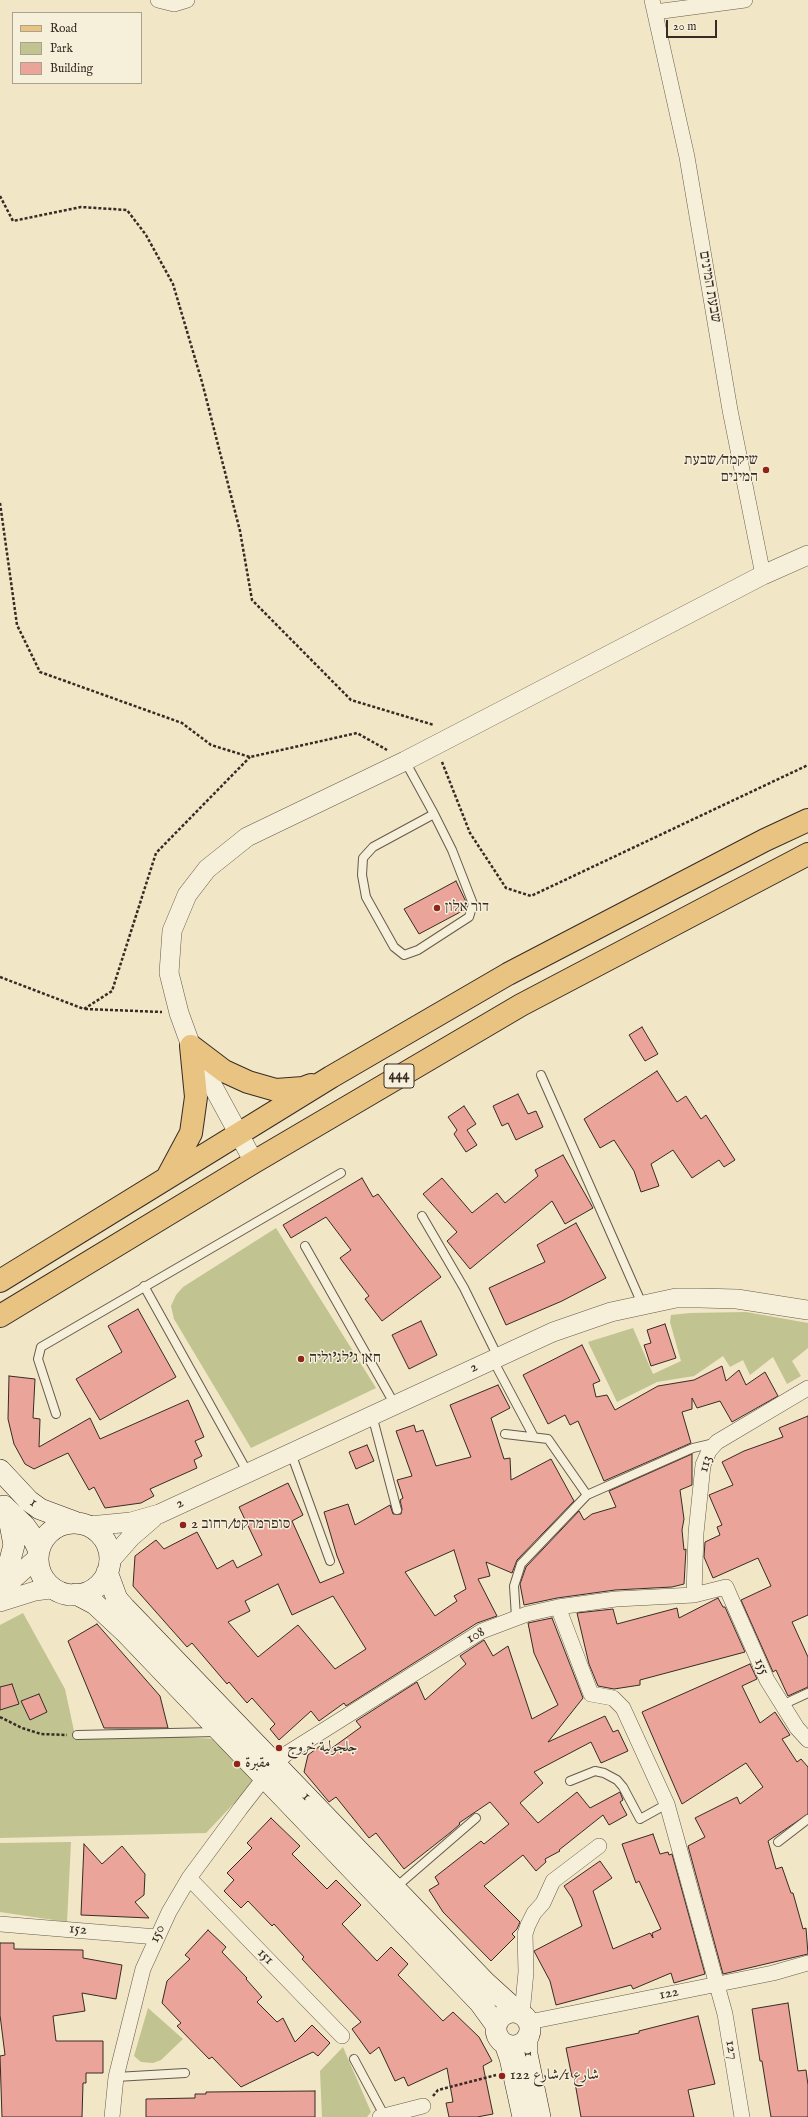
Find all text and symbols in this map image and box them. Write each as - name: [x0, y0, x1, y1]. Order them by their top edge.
- legend: [12, 12, 142, 84]
- scale bar: [668, 12, 719, 38]
- text: 20 m: [673, 19, 696, 34]
- text: Road: [50, 21, 77, 36]
- text: Park: [50, 41, 73, 56]
- text: Building: [50, 61, 93, 76]
- street label: שבעת המינים: [694, 250, 724, 324]
- place label: שיקמה/שבעת המינים: [684, 452, 758, 487]
- marker: שיקמה/שבעת המינים: [761, 465, 771, 475]
- place label: דור אלון: [445, 899, 489, 917]
- marker: דור אלון: [432, 903, 442, 913]
- road number: 444: [384, 1064, 414, 1088]
- place label: חאן ג'לג'וליה: [309, 1350, 381, 1368]
- marker: חאן ג'לג'וליה: [296, 1354, 306, 1364]
- street label: 2: [467, 1358, 481, 1378]
- street label: 113: [695, 1453, 717, 1475]
- street label: 1: [25, 1494, 41, 1512]
- street label: 2: [173, 1494, 187, 1514]
- place label: סופרמרקט/רחוב 2: [191, 1516, 290, 1534]
- marker: סופרמרקט/רחוב 2: [178, 1520, 188, 1530]
- street label: 108: [463, 1624, 489, 1648]
- street label: 155: [749, 1656, 773, 1678]
- place label: جلجولية خروج: [287, 1739, 358, 1757]
- marker: جلجولية خروج: [274, 1743, 284, 1753]
- place label: مقبرة: [245, 1755, 270, 1773]
- marker: مقبرة: [232, 1759, 242, 1769]
- street label: 1: [298, 1789, 314, 1805]
- street label: 152: [68, 1920, 88, 1940]
- street label: 150: [146, 1922, 170, 1946]
- street label: 151: [253, 1945, 277, 1969]
- street label: 122: [658, 1983, 680, 2005]
- street label: 127: [720, 2039, 742, 2061]
- street label: 1: [519, 2050, 537, 2058]
- place label: شارع 1/شارع 122: [510, 2067, 599, 2085]
- marker: شارع 1/شارع 122: [497, 2071, 507, 2081]

